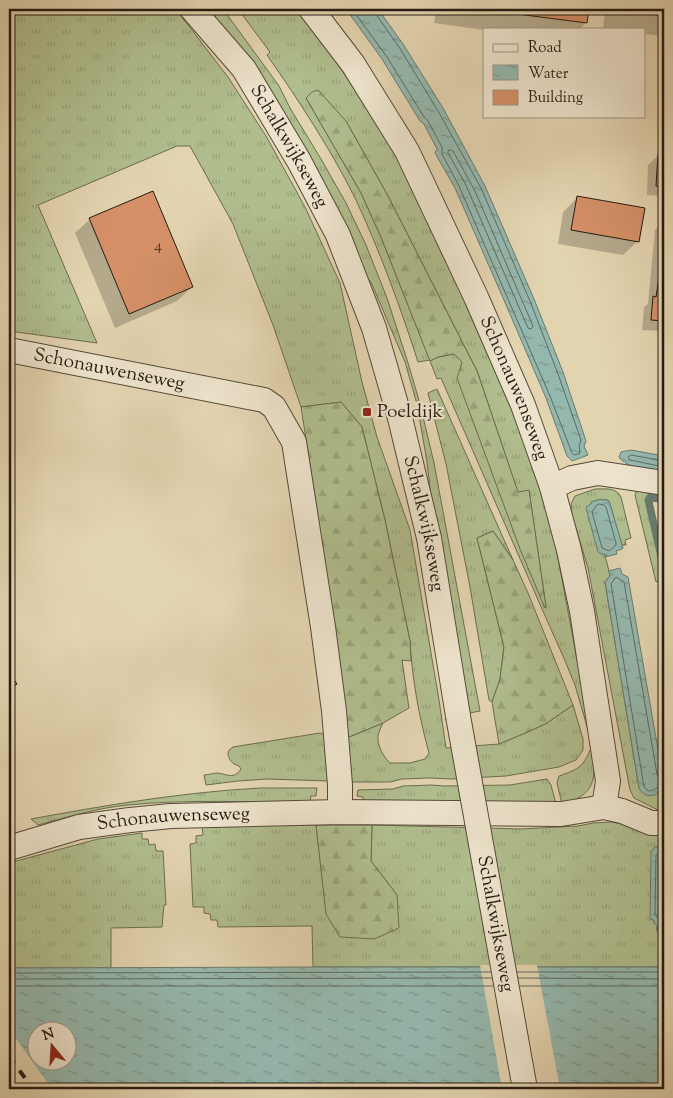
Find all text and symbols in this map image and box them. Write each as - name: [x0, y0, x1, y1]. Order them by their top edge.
- legend: [483, 28, 646, 118]
- text: Road: [528, 38, 562, 59]
- text: Water: [528, 64, 569, 85]
- street label: Schalkwijkseweg: [243, 80, 335, 213]
- text: Building: [528, 88, 583, 109]
- house number: 4: [154, 235, 162, 258]
- street label: Schonauwenseweg: [472, 312, 555, 464]
- street label: Schonauwenseweg: [31, 342, 187, 398]
- place label: Poeldijk: [377, 399, 444, 426]
- marker: Poeldijk: [361, 406, 373, 418]
- street label: Schalkwijkseweg: [396, 453, 451, 594]
- street label: Schonauwenseweg: [95, 801, 250, 838]
- street label: Schalkwijkseweg: [470, 853, 521, 994]
- north arrow: [28, 1020, 78, 1070]
- text: N: [40, 1024, 57, 1047]

